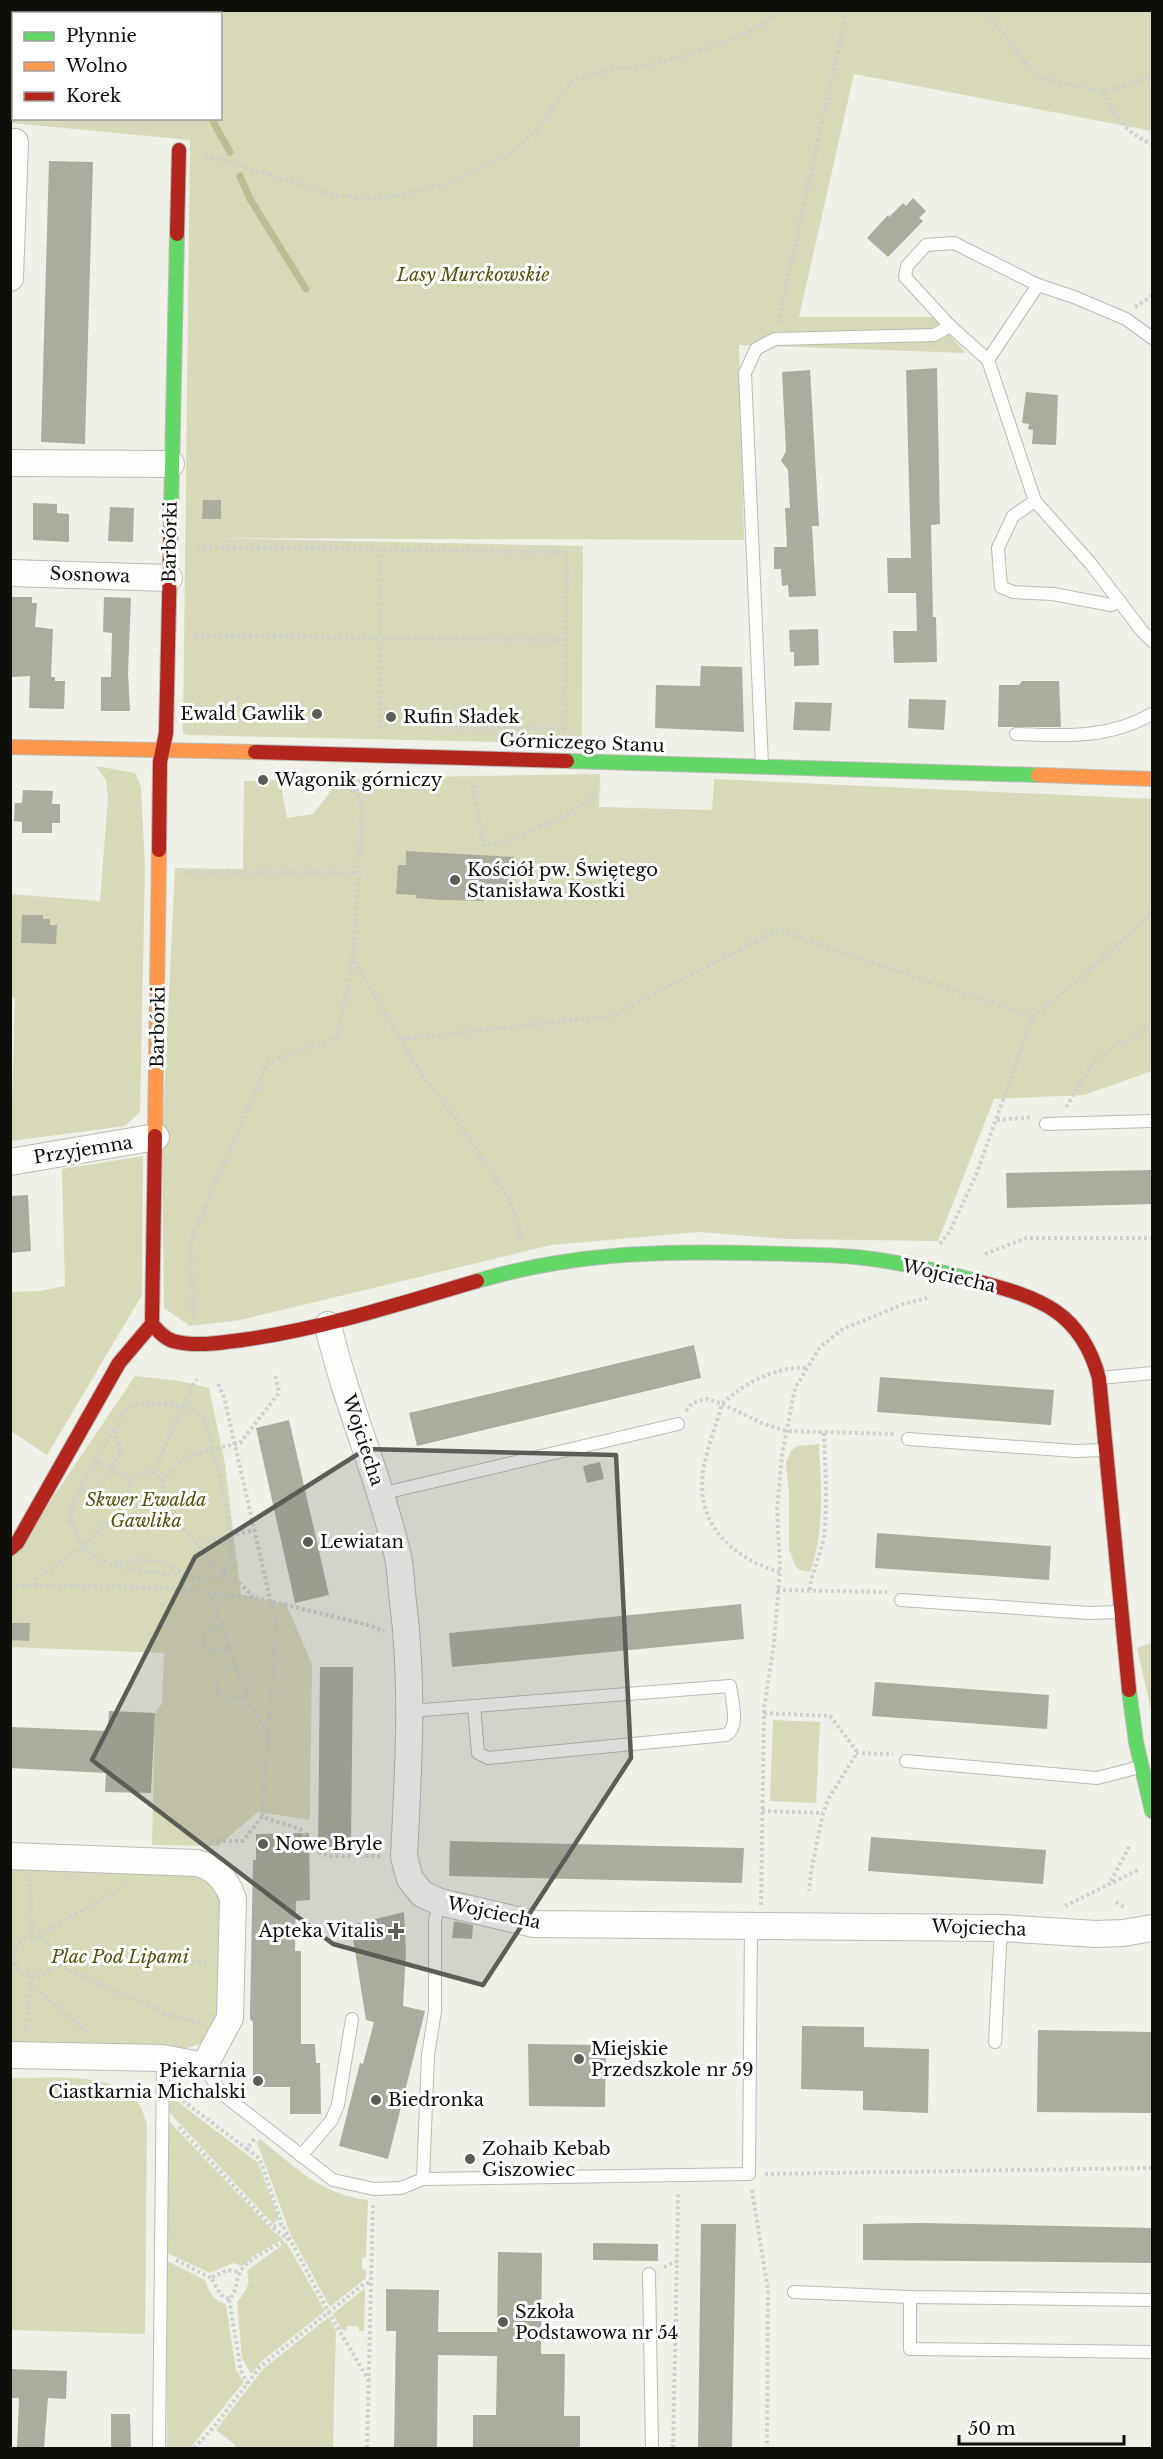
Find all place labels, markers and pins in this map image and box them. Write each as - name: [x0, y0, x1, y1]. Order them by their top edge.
- place label: Ewald Gawlik: [180, 703, 305, 725]
- place label: Rufin Sładek: [403, 706, 520, 728]
- marker: Ewald Gawlik: [310, 707, 324, 721]
- marker: Rufin Sładek: [384, 710, 398, 724]
- place label: Wagonik górniczy: [274, 769, 443, 791]
- marker: Wagonik górniczy: [256, 773, 270, 787]
- place label: Kościół pw. Świętego Stanisława Kostki: [467, 858, 658, 902]
- marker: Kościół pw. Świętego Stanisława Kostki: [448, 873, 462, 887]
- place label: Lewiatan: [320, 1531, 404, 1553]
- marker: Lewiatan: [301, 1535, 315, 1549]
- place label: Nowe Bryle: [275, 1833, 383, 1855]
- marker: Nowe Bryle: [256, 1837, 270, 1851]
- place label: Apteka Vitalis: [257, 1920, 384, 1942]
- marker: Apteka Vitalis: [389, 1924, 403, 1938]
- place label: Miejskie Przedszkole nr 59: [591, 2038, 754, 2081]
- marker: Miejskie Przedszkole nr 59: [572, 2052, 586, 2066]
- place label: Piekarnia Ciastkarnia Michalski: [48, 2060, 246, 2103]
- marker: Piekarnia Ciastkarnia Michalski: [251, 2074, 265, 2088]
- place label: Biedronka: [388, 2089, 484, 2111]
- marker: Biedronka: [369, 2093, 383, 2107]
- place label: Zohaib Kebab Giszowiec: [482, 2138, 611, 2181]
- marker: Zohaib Kebab Giszowiec: [463, 2152, 477, 2166]
- place label: Szkoła Podstawowa nr 54: [515, 2301, 678, 2344]
- marker: Szkoła Podstawowa nr 54: [496, 2315, 510, 2329]

